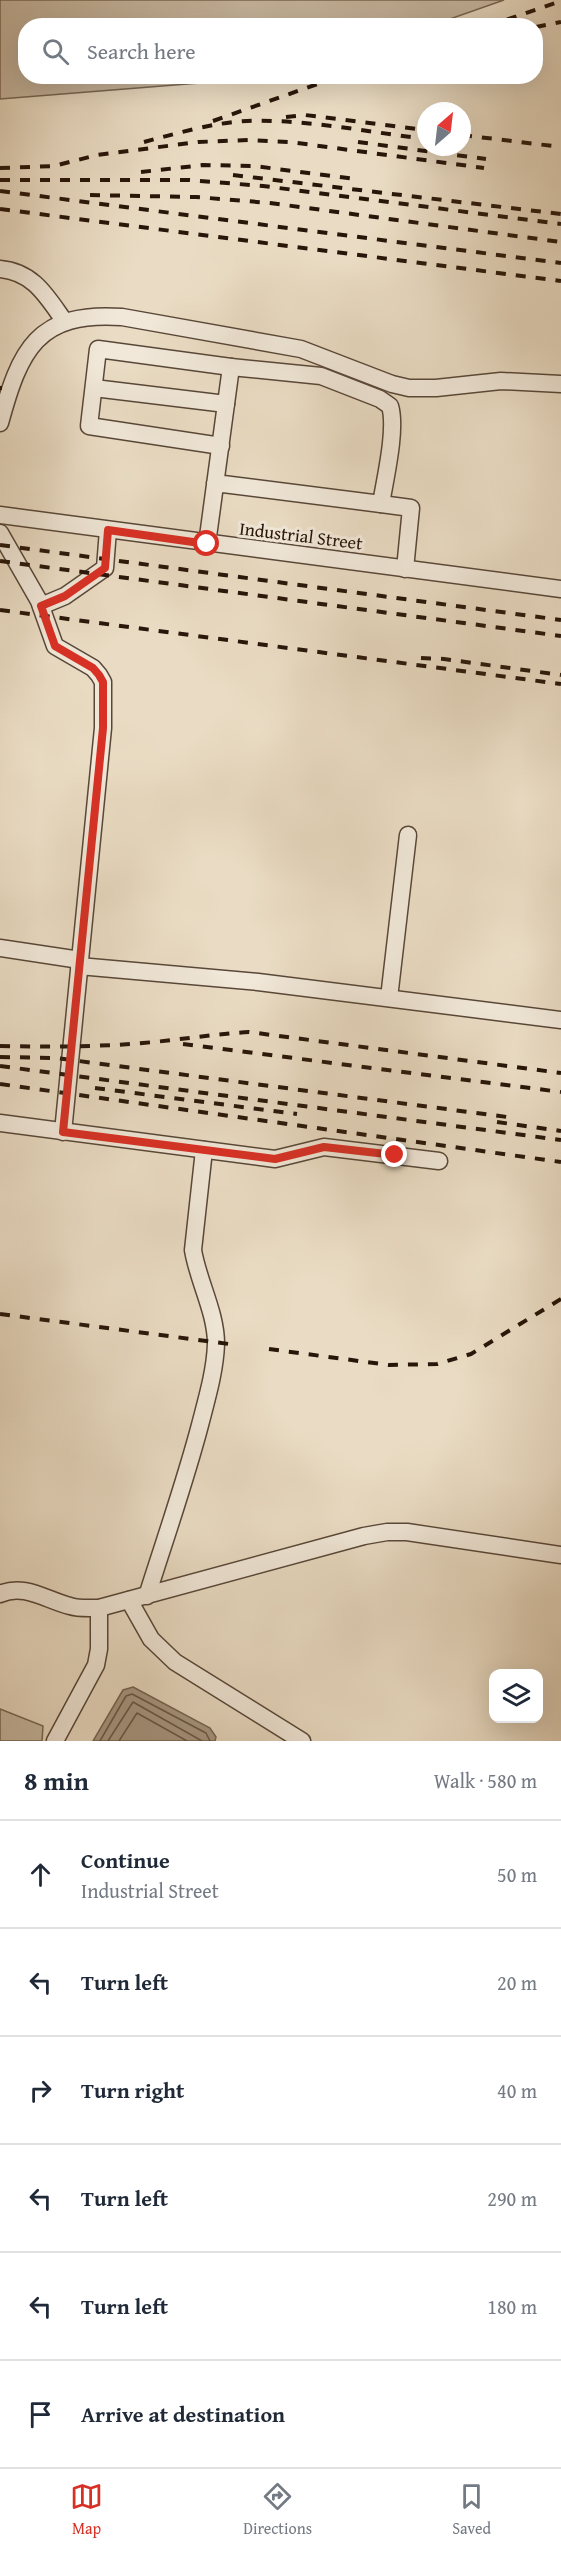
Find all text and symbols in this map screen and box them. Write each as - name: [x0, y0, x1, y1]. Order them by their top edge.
- search box: [18, 18, 543, 84]
- icon: search: [39, 35, 72, 68]
- text: Search here: [87, 35, 196, 67]
- north arrow: [417, 102, 471, 156]
- street label: Industrial Street: [238, 515, 365, 557]
- route start: [193, 530, 219, 556]
- route end: [381, 1141, 407, 1167]
- map controls: [489, 1669, 543, 1723]
- button: layers: [489, 1669, 543, 1723]
- text: 8 min: [24, 1761, 89, 1800]
- text: Walk · 580 m: [434, 1766, 537, 1795]
- text: Continue: [81, 1844, 170, 1876]
- icon: ahead: [24, 1858, 57, 1891]
- text: 50 m: [497, 1860, 537, 1889]
- text: Industrial Street: [81, 1876, 219, 1905]
- icon: left: [24, 1966, 57, 1999]
- text: Turn left: [81, 1966, 168, 1998]
- text: 20 m: [497, 1968, 537, 1997]
- icon: right: [24, 2074, 57, 2107]
- text: Turn right: [81, 2074, 184, 2106]
- text: 40 m: [497, 2076, 537, 2105]
- icon: left: [24, 2182, 57, 2215]
- text: Turn left: [81, 2182, 168, 2214]
- text: 290 m: [487, 2184, 537, 2213]
- icon: left: [24, 2290, 57, 2323]
- text: Turn left: [81, 2290, 168, 2322]
- text: 180 m: [487, 2292, 537, 2321]
- icon: arrive: [24, 2398, 57, 2431]
- text: Arrive at destination: [81, 2398, 285, 2430]
- tab: Map: [70, 2480, 103, 2540]
- tab: Directions: [243, 2480, 312, 2540]
- tab: Saved: [452, 2480, 491, 2540]

